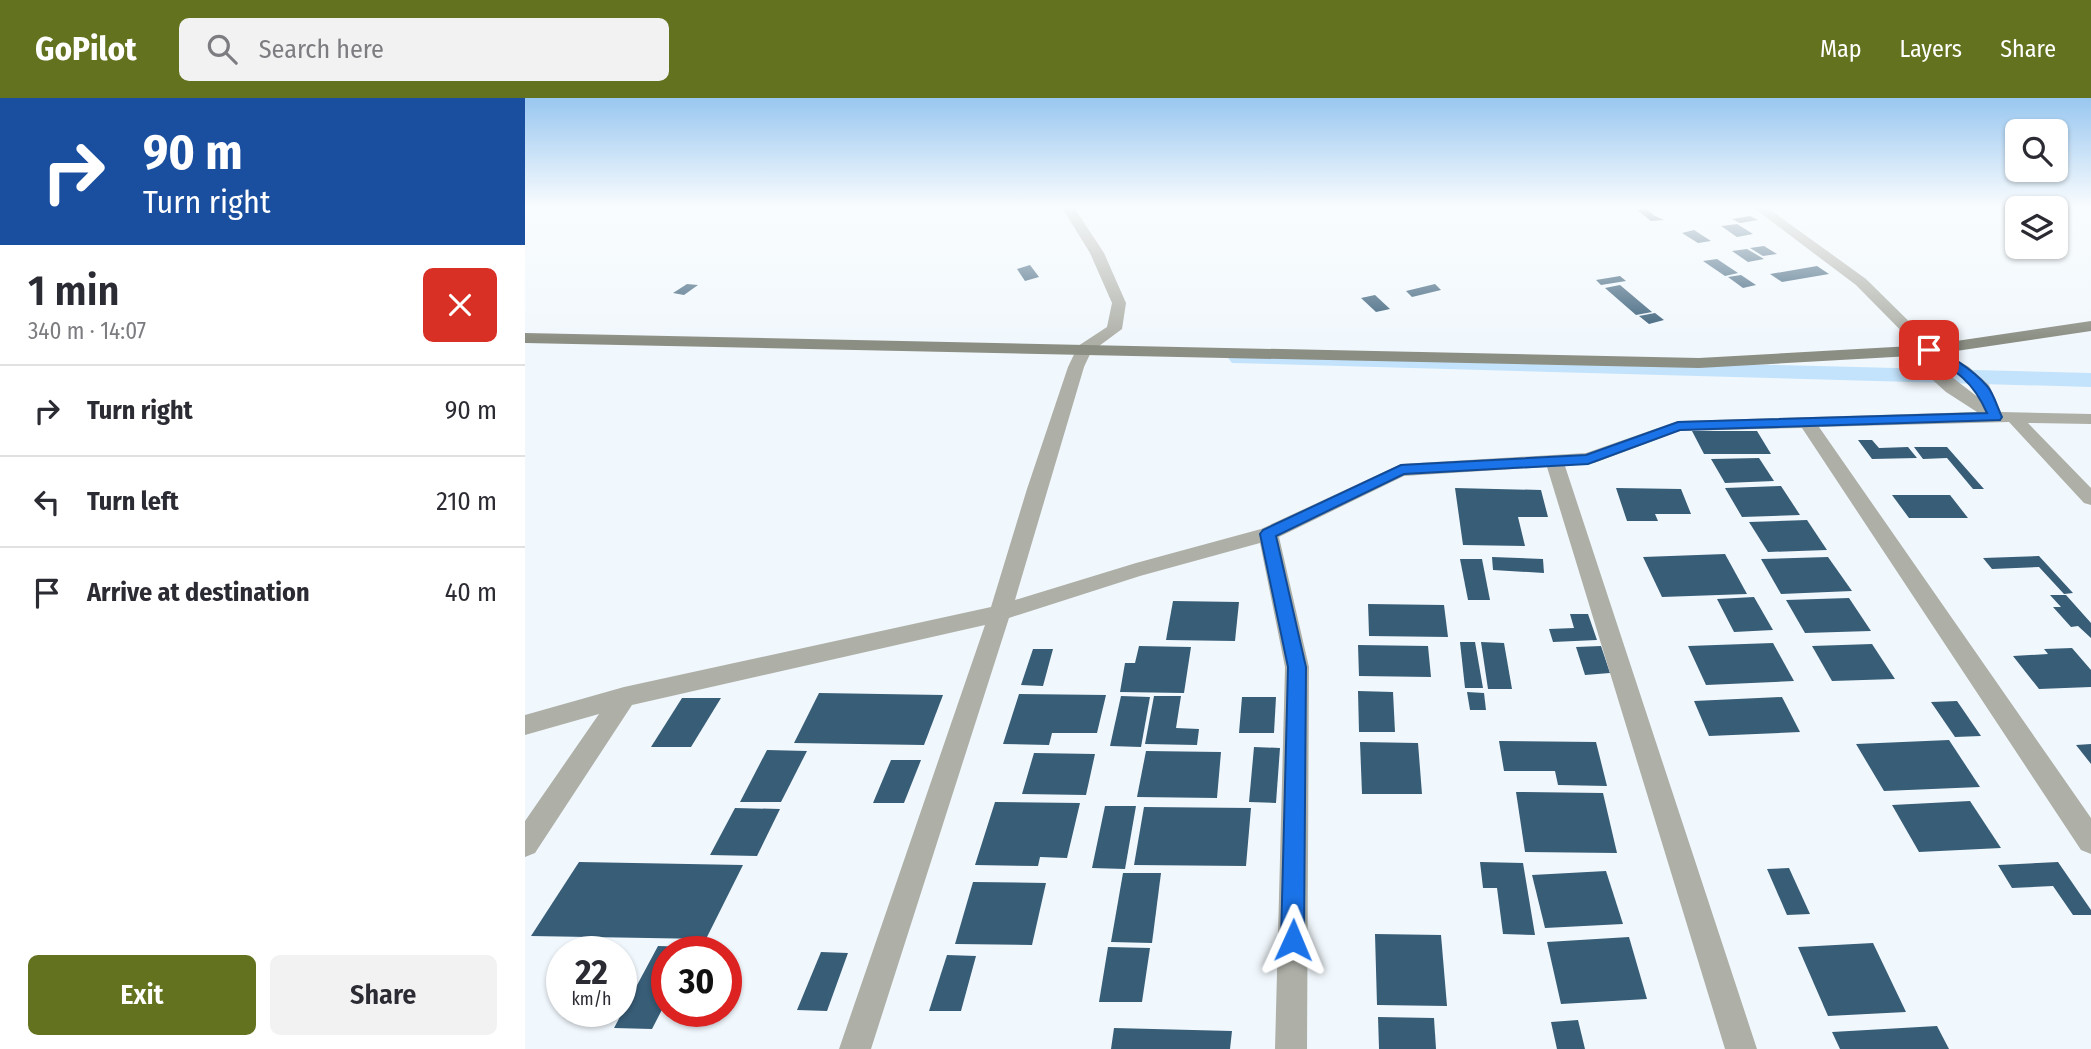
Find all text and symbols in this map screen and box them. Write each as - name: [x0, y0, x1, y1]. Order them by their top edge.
- search box: [179, 18, 669, 81]
- text: GoPilot: [35, 29, 137, 69]
- icon: search: [203, 30, 241, 68]
- text: Search here: [259, 34, 384, 65]
- text: Map: [1820, 35, 1862, 63]
- text: Layers: [1900, 35, 1962, 63]
- text: Share: [2000, 35, 2056, 63]
- map controls: [2005, 119, 2068, 259]
- button: search: [2005, 119, 2068, 182]
- text: 90 m: [143, 123, 243, 182]
- icon: right: [28, 126, 119, 217]
- text: Turn right: [143, 183, 270, 221]
- button: layers: [2005, 196, 2068, 259]
- text: 1 min: [28, 266, 119, 316]
- button: close: [423, 268, 497, 342]
- text: 340 m · 14:07: [28, 317, 146, 345]
- pin: [1899, 320, 1959, 380]
- icon: arrive: [1910, 331, 1948, 369]
- icon: right: [28, 392, 66, 430]
- text: Turn right: [87, 395, 193, 426]
- text: 90 m: [445, 395, 497, 426]
- icon: left: [28, 483, 66, 521]
- text: Turn left: [87, 486, 179, 517]
- text: 210 m: [436, 486, 497, 517]
- icon: arrive: [28, 574, 66, 612]
- text: Arrive at destination: [87, 577, 310, 608]
- text: 40 m: [445, 577, 497, 608]
- position arrow: [1256, 903, 1330, 977]
- speed limit sign: 30: [651, 936, 742, 1027]
- text: 22: [575, 951, 608, 993]
- button: Exit: [28, 955, 256, 1035]
- button: Share: [270, 955, 497, 1035]
- text: km/h: [571, 988, 612, 1010]

